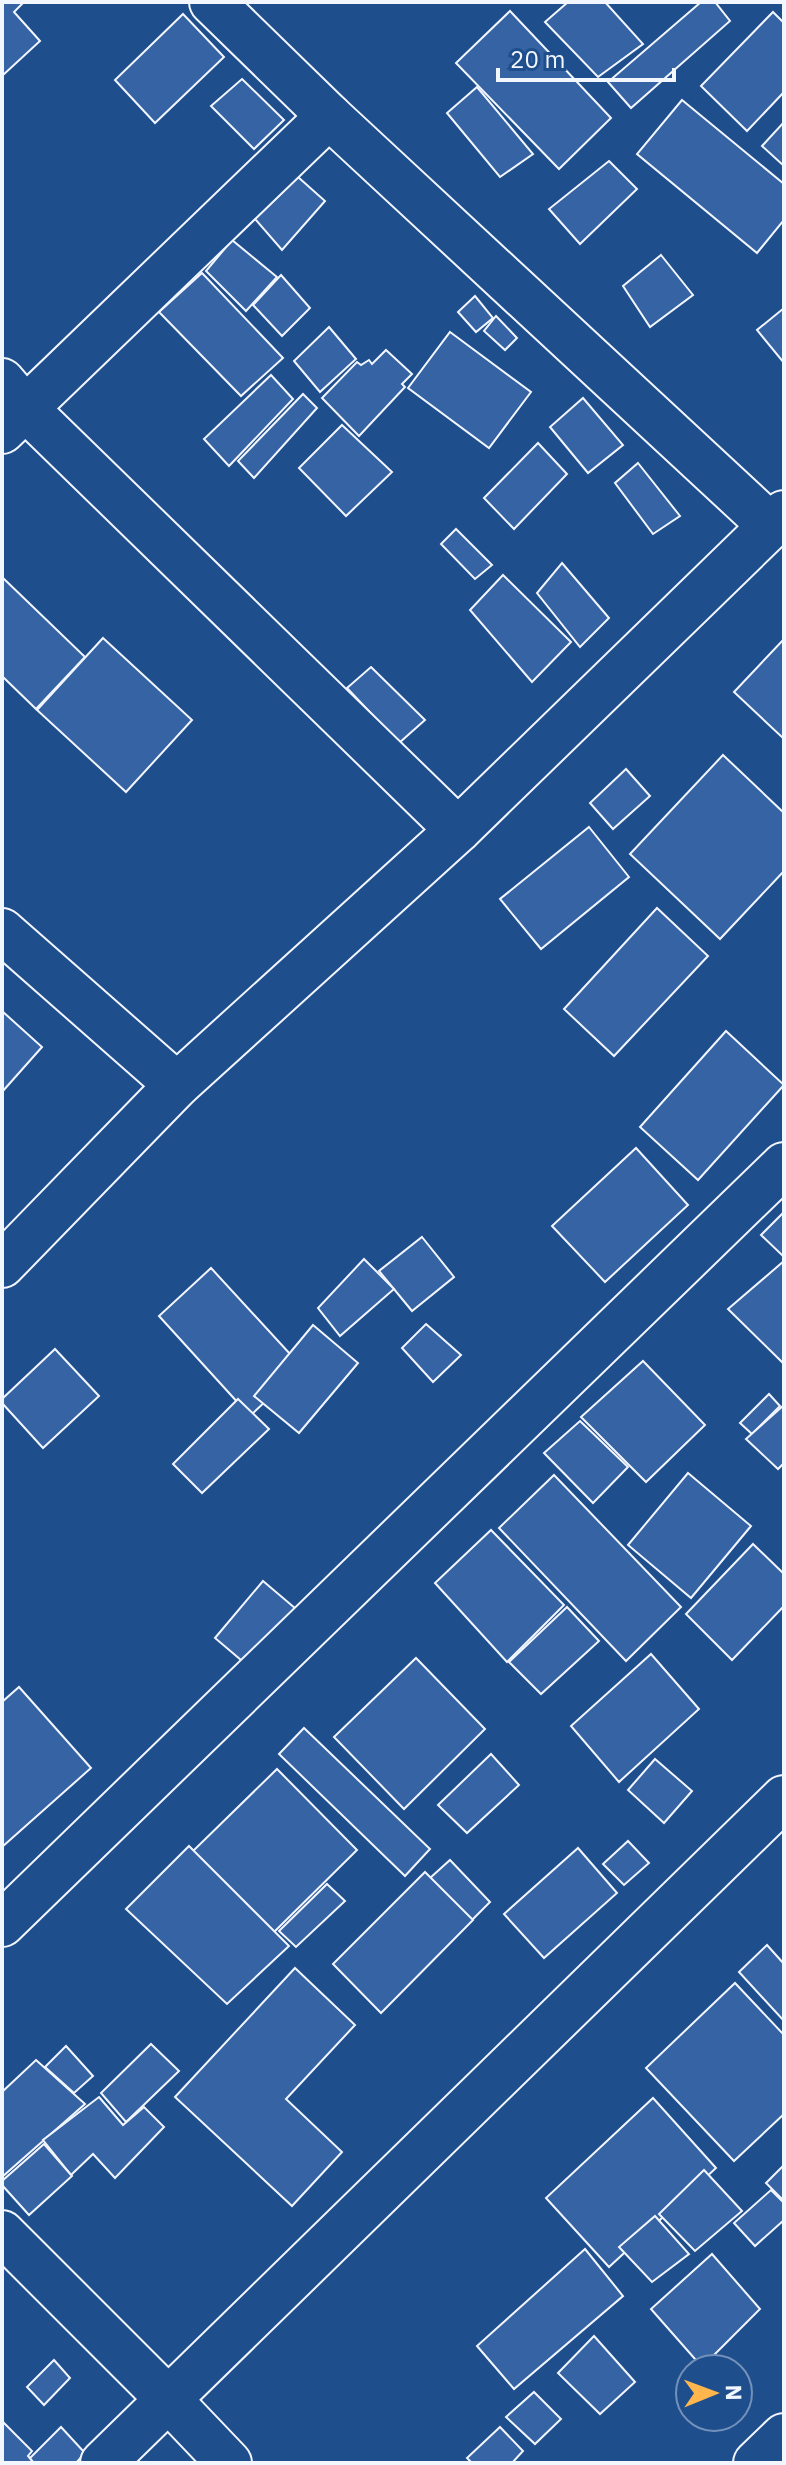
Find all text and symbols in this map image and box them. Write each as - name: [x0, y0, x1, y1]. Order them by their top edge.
- scale bar: [498, 32, 674, 82]
- text: 20 m: [510, 43, 565, 75]
- north arrow: [674, 2353, 754, 2433]
- text: N: [720, 2384, 749, 2401]

